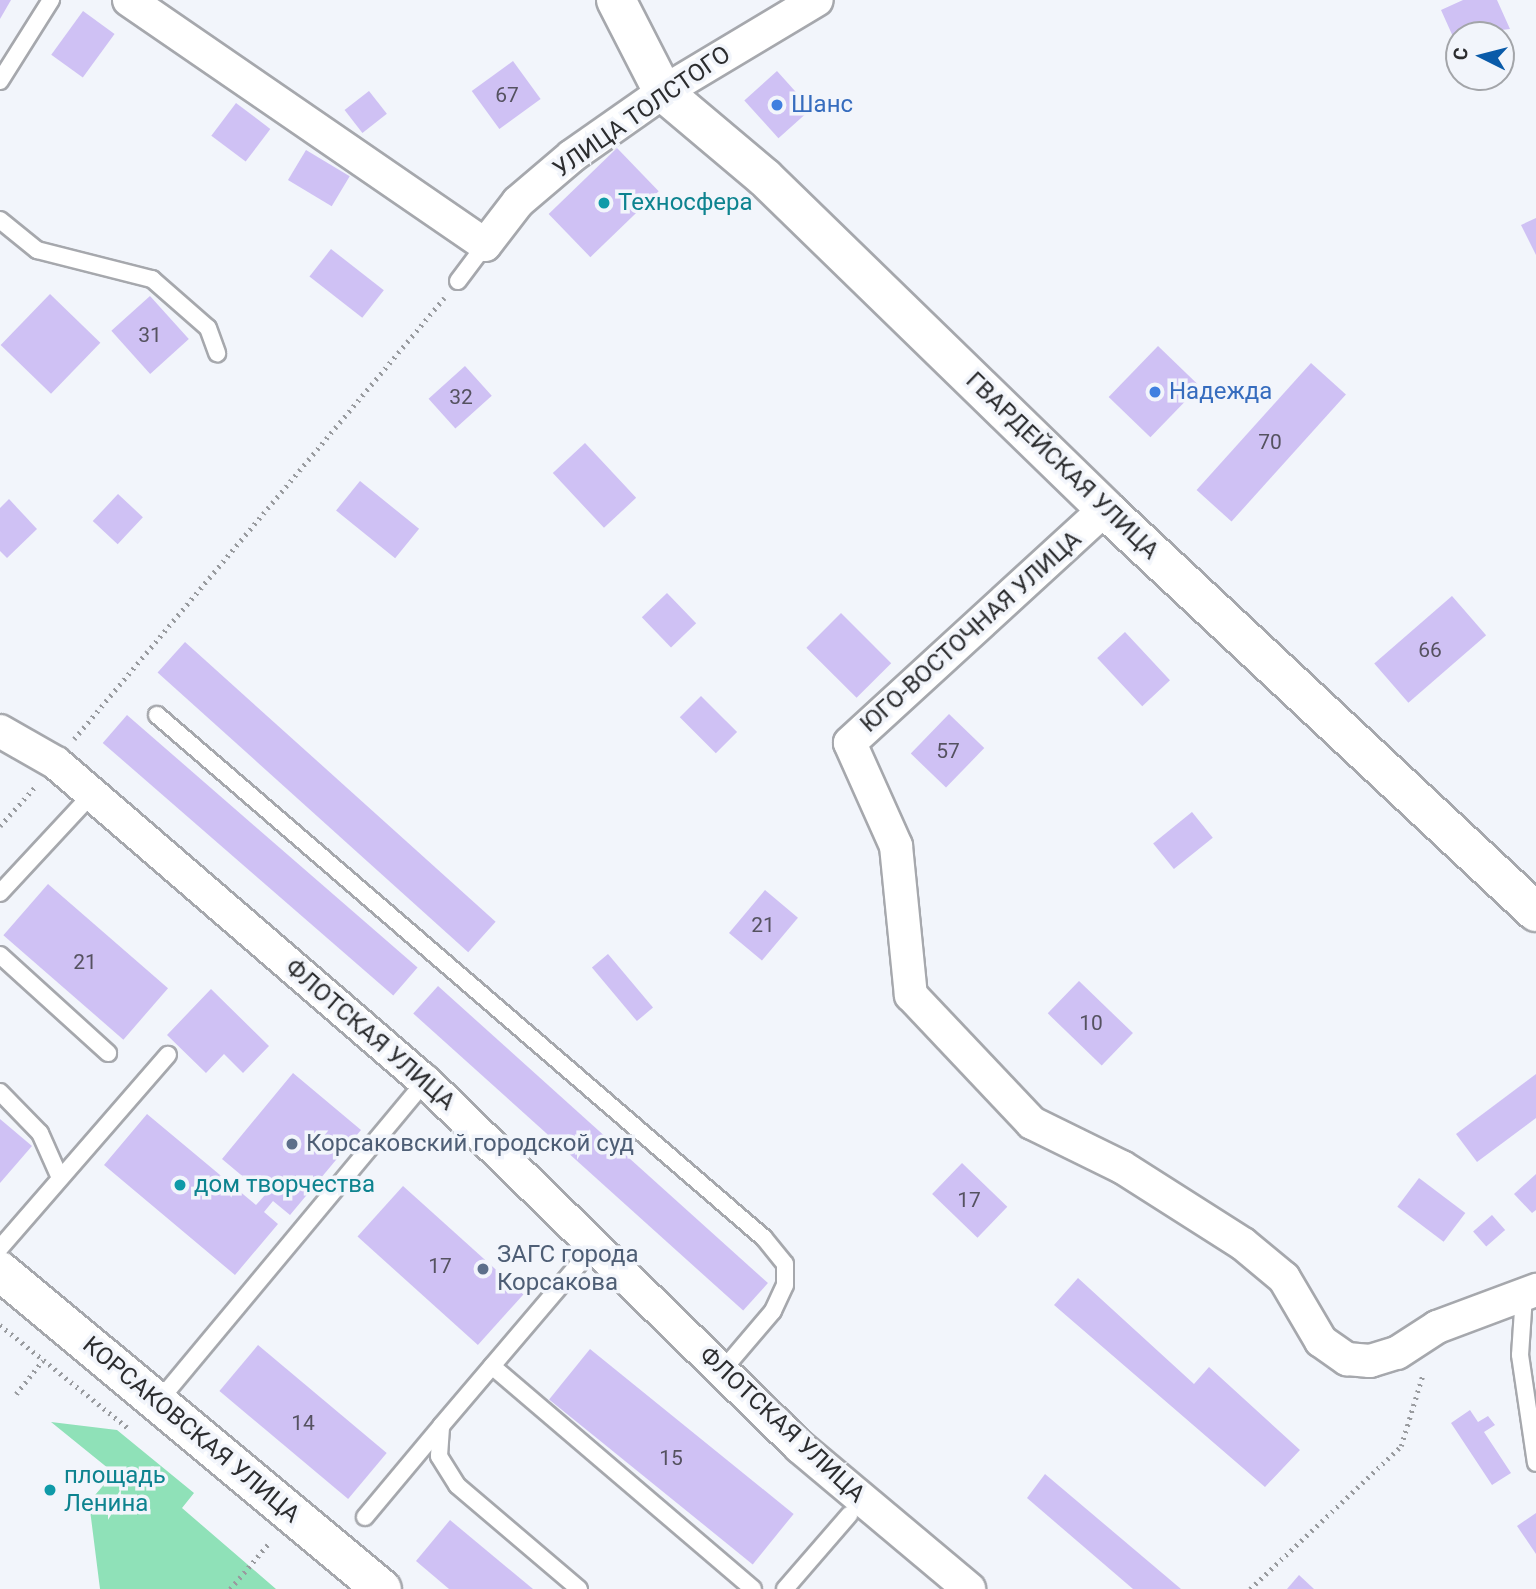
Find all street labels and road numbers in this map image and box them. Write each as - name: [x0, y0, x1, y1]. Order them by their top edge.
- street label: УЛИЦА ТОЛСТОГО: [548, 40, 736, 184]
- street label: ГВАРДЕЙСКАЯ УЛИЦА: [960, 366, 1164, 566]
- street label: ЮГО-ВОСТОЧНАЯ УЛИЦА: [855, 525, 1087, 739]
- street label: ФЛОТСКАЯ УЛИЦА: [279, 953, 461, 1117]
- street label: КОРСАКОВСКАЯ УЛИЦА: [77, 1331, 305, 1529]
- street label: ФЛОТСКАЯ УЛИЦА: [693, 1341, 871, 1509]

